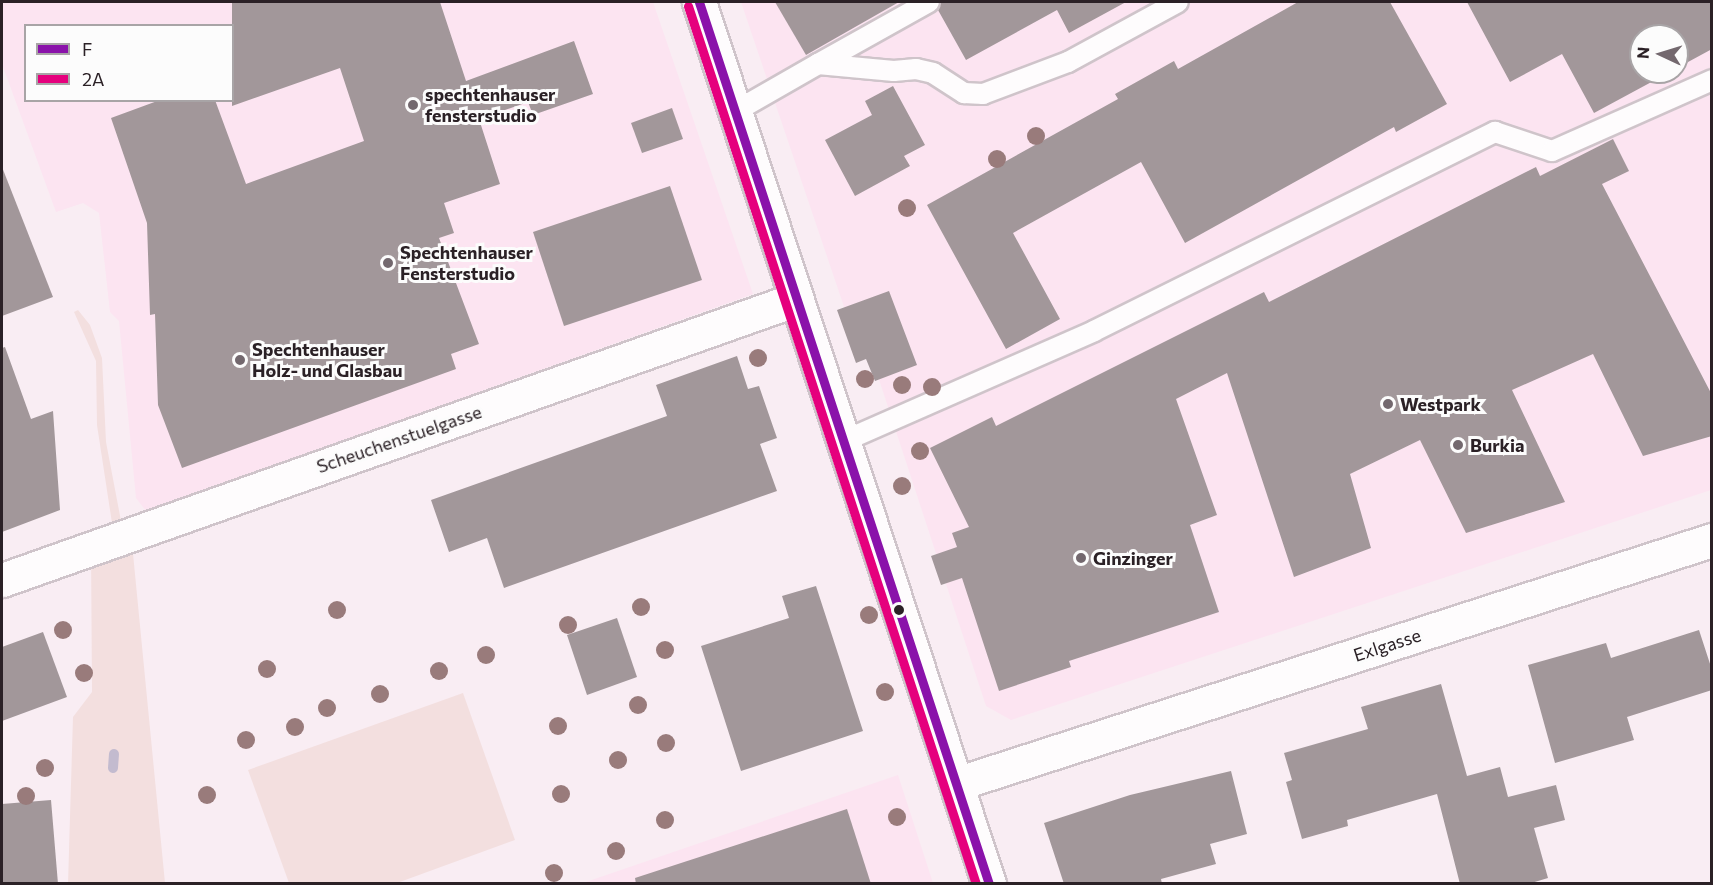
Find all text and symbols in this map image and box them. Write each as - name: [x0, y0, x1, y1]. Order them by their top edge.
- legend: [24, 24, 234, 102]
- north arrow: [1629, 24, 1689, 84]
- text: F: [82, 38, 92, 60]
- text: N: [1633, 46, 1652, 59]
- text: 2A: [82, 68, 104, 90]
- place label: spechtenhauser fensterstudio: [425, 84, 556, 127]
- marker: spechtenhauser fensterstudio: [406, 98, 420, 112]
- place label: Spechtenhauser Fensterstudio: [400, 242, 533, 284]
- marker: Spechtenhauser Fensterstudio: [381, 256, 395, 270]
- place label: Spechtenhauser Holz- und Glasbau: [252, 339, 403, 382]
- marker: Spechtenhauser Holz- und Glasbau: [233, 353, 247, 367]
- place label: Westpark: [1400, 393, 1481, 415]
- marker: Westpark: [1381, 397, 1395, 411]
- street label: Scheuchenstuelgasse: [314, 401, 484, 477]
- place label: Burkia: [1470, 434, 1524, 456]
- marker: Burkia: [1451, 438, 1465, 452]
- place label: Ginzinger: [1093, 547, 1173, 569]
- marker: Ginzinger: [1074, 551, 1088, 565]
- unlabelled marker: [893, 604, 905, 616]
- street label: Exlgasse: [1351, 624, 1423, 666]

